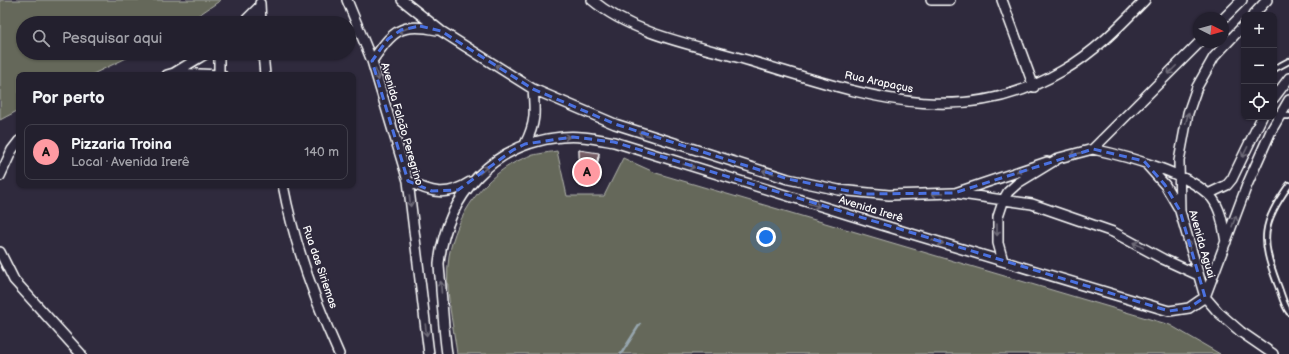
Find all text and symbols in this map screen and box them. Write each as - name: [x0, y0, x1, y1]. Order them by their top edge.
- north arrow: [1193, 12, 1229, 48]
- map controls: [1241, 12, 1277, 120]
- button: +: [1241, 12, 1277, 48]
- search box: [16, 16, 356, 60]
- one-way arrow: [397, 26, 409, 34]
- icon: search: [30, 27, 52, 49]
- text: Pesquisar aqui: [62, 29, 162, 48]
- button: −: [1241, 48, 1277, 84]
- street label: Avenida Falcão Peregrino: [378, 61, 426, 187]
- one-way arrow: [494, 64, 506, 72]
- one-way arrow: [1168, 65, 1177, 75]
- street label: Rua Arapaçus: [843, 68, 915, 96]
- one-way arrow: [374, 69, 381, 82]
- button: locate: [1241, 84, 1277, 120]
- text: Por perto: [32, 88, 105, 108]
- one-way arrow: [1184, 112, 1191, 125]
- one-way arrow: [638, 129, 650, 137]
- one-way arrow: [557, 134, 570, 141]
- text: Pizzaria Troina: [71, 135, 172, 154]
- text: A: [42, 144, 50, 160]
- text: 140 m: [304, 144, 339, 160]
- one-way arrow: [1241, 146, 1248, 158]
- one-way arrow: [1070, 150, 1083, 158]
- text: Local · Avenida Irerê: [71, 154, 190, 170]
- pin: A: [574, 157, 600, 187]
- one-way arrow: [683, 163, 696, 170]
- one-way arrow: [479, 166, 489, 175]
- one-way arrow: [1017, 166, 1029, 174]
- one-way arrow: [762, 168, 774, 176]
- one-way arrow: [931, 190, 944, 197]
- street label: Avenida Irerê: [837, 193, 905, 225]
- one-way arrow: [406, 194, 414, 207]
- one-way arrow: [807, 202, 820, 209]
- street label: Avenida Aguai: [1186, 208, 1218, 280]
- one-way arrow: [1231, 216, 1239, 228]
- one-way arrow: [994, 223, 1001, 236]
- street label: Rua das Siriemas: [300, 224, 340, 311]
- your location: [756, 227, 776, 247]
- one-way arrow: [931, 239, 944, 246]
- one-way arrow: [1185, 240, 1192, 253]
- one-way arrow: [1132, 241, 1144, 248]
- one-way arrow: [437, 281, 444, 294]
- one-way arrow: [422, 323, 430, 336]

